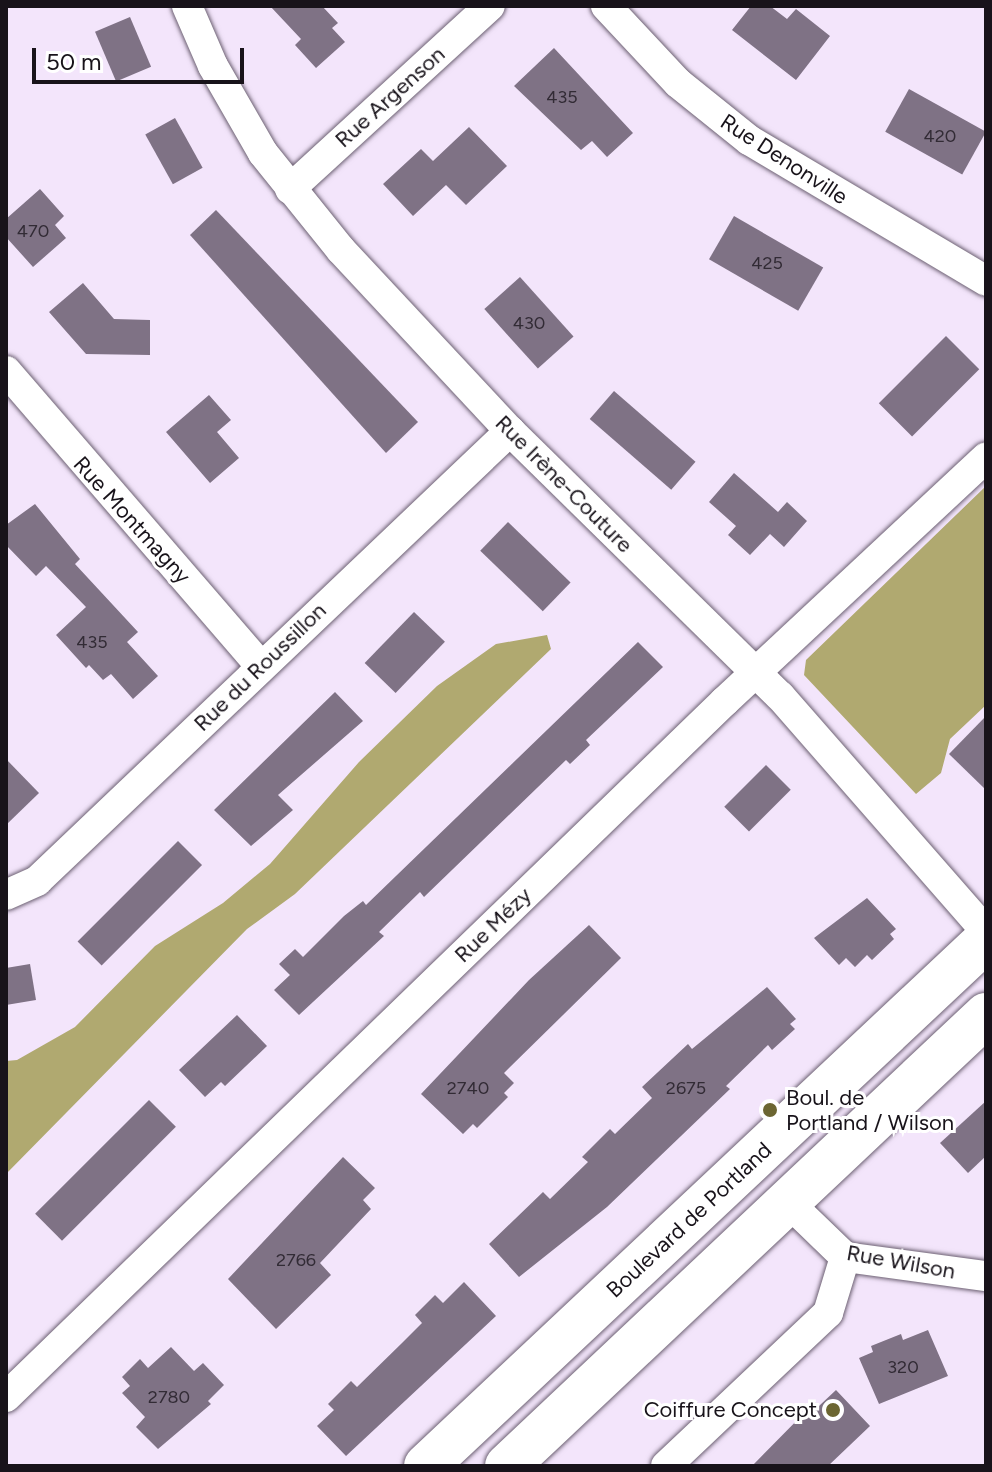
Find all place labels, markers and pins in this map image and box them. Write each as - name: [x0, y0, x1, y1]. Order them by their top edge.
- place label: Boul. de Portland / Wilson: [786, 1084, 954, 1136]
- marker: Boul. de Portland / Wilson: [761, 1101, 779, 1119]
- place label: Coiffure Concept: [644, 1397, 817, 1423]
- marker: Coiffure Concept: [824, 1401, 842, 1419]

